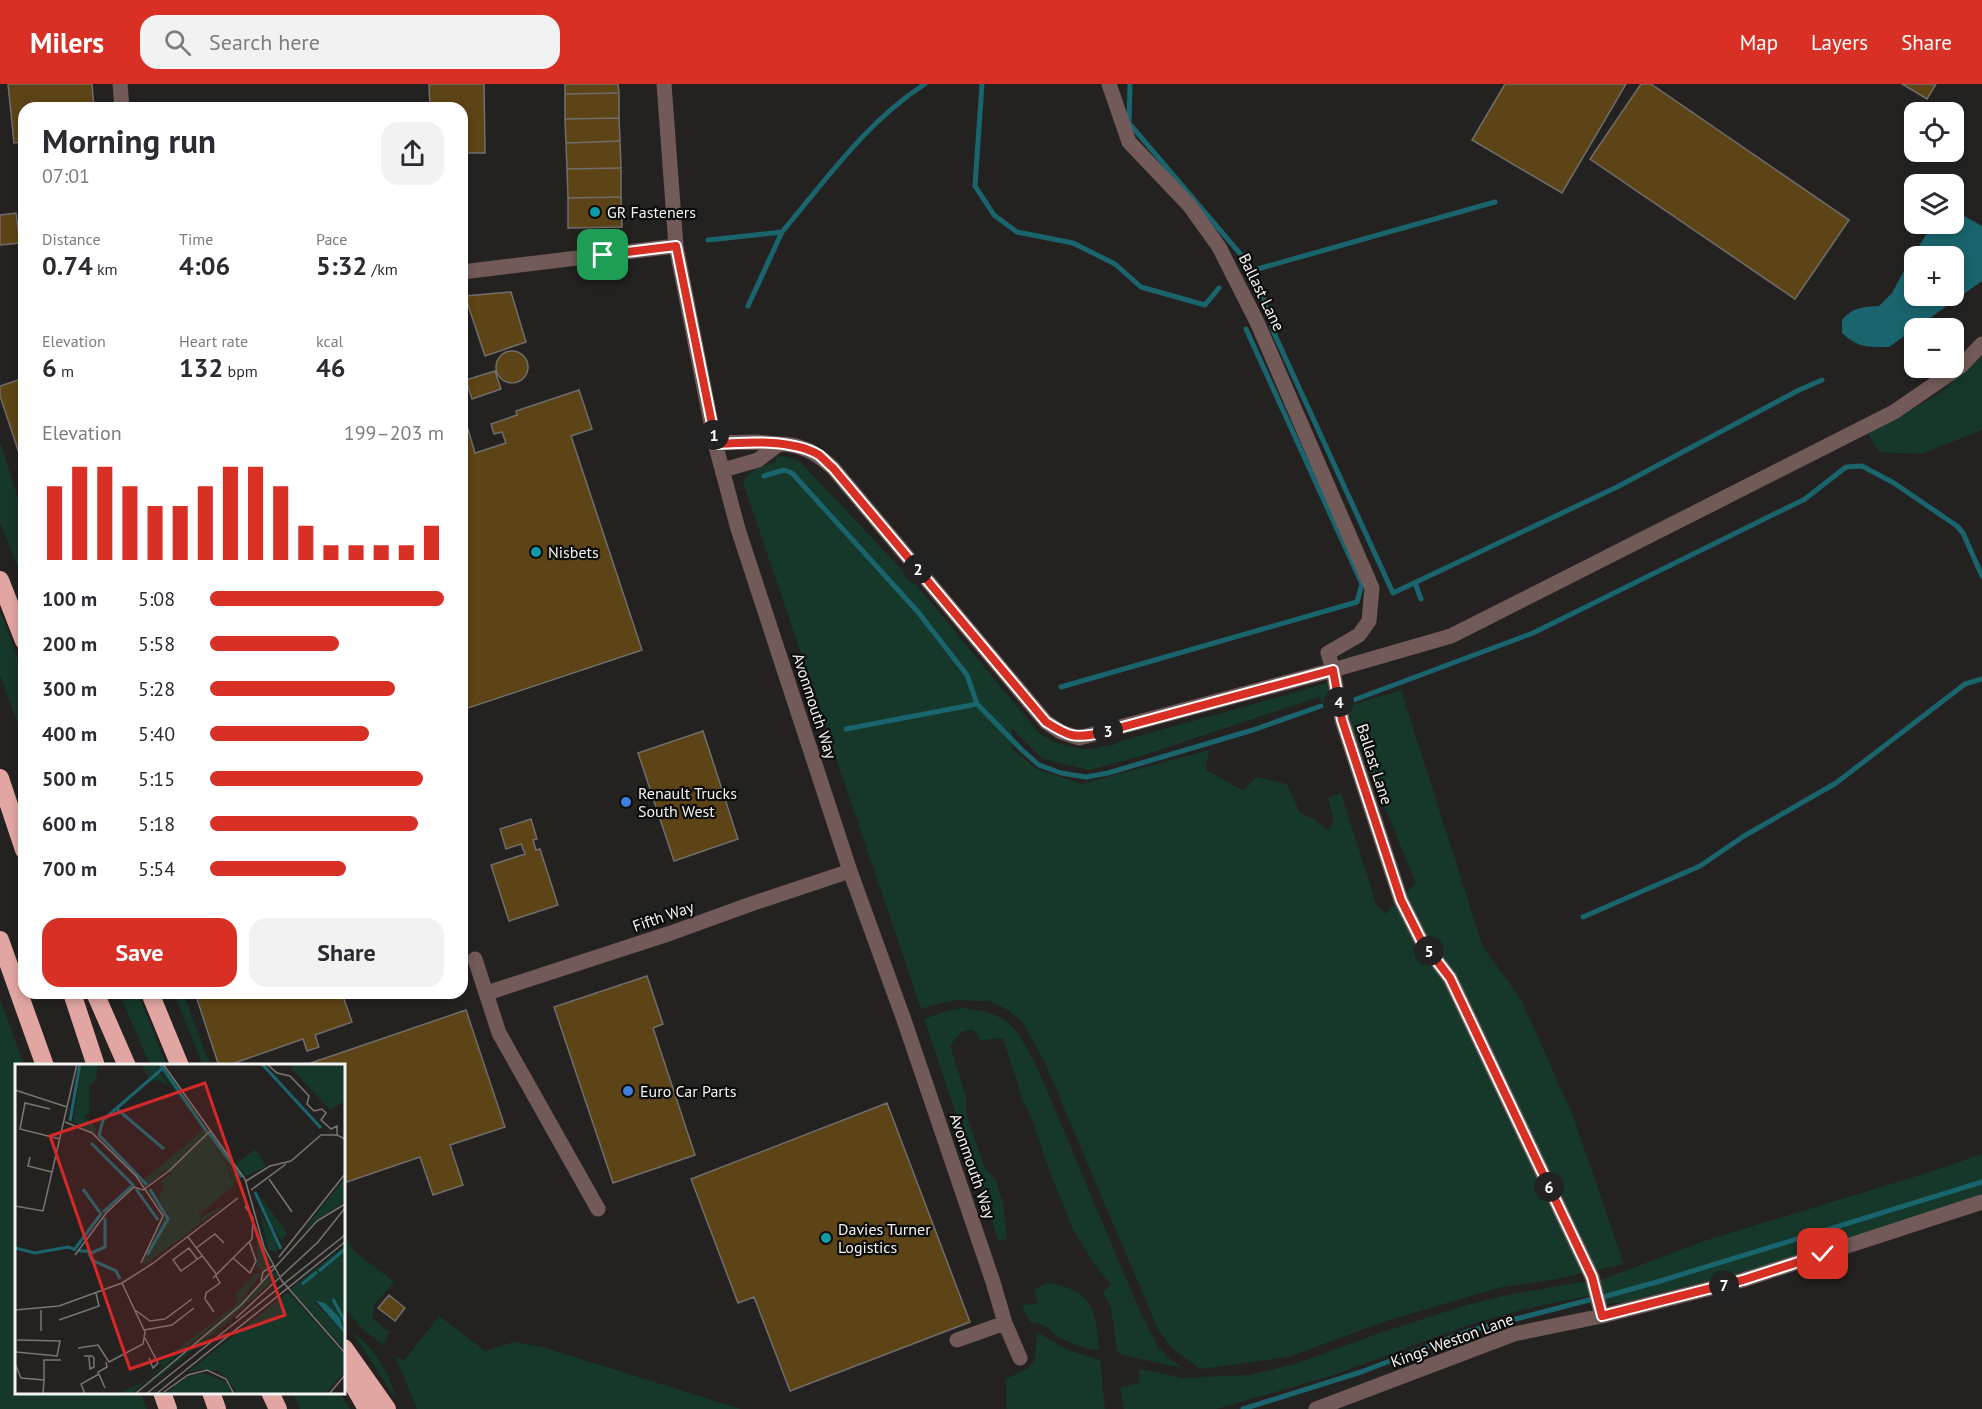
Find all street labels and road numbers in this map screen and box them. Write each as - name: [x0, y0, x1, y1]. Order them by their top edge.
- street label: Ballast Lane: [1235, 250, 1289, 334]
- street label: Avonmouth Way: [788, 651, 842, 762]
- street label: Ballast Lane: [1353, 721, 1397, 807]
- street label: Fifth Way: [630, 896, 697, 936]
- street label: Avonmouth Way: [946, 1111, 1001, 1222]
- street label: Kings Weston Lane: [1388, 1309, 1516, 1371]

